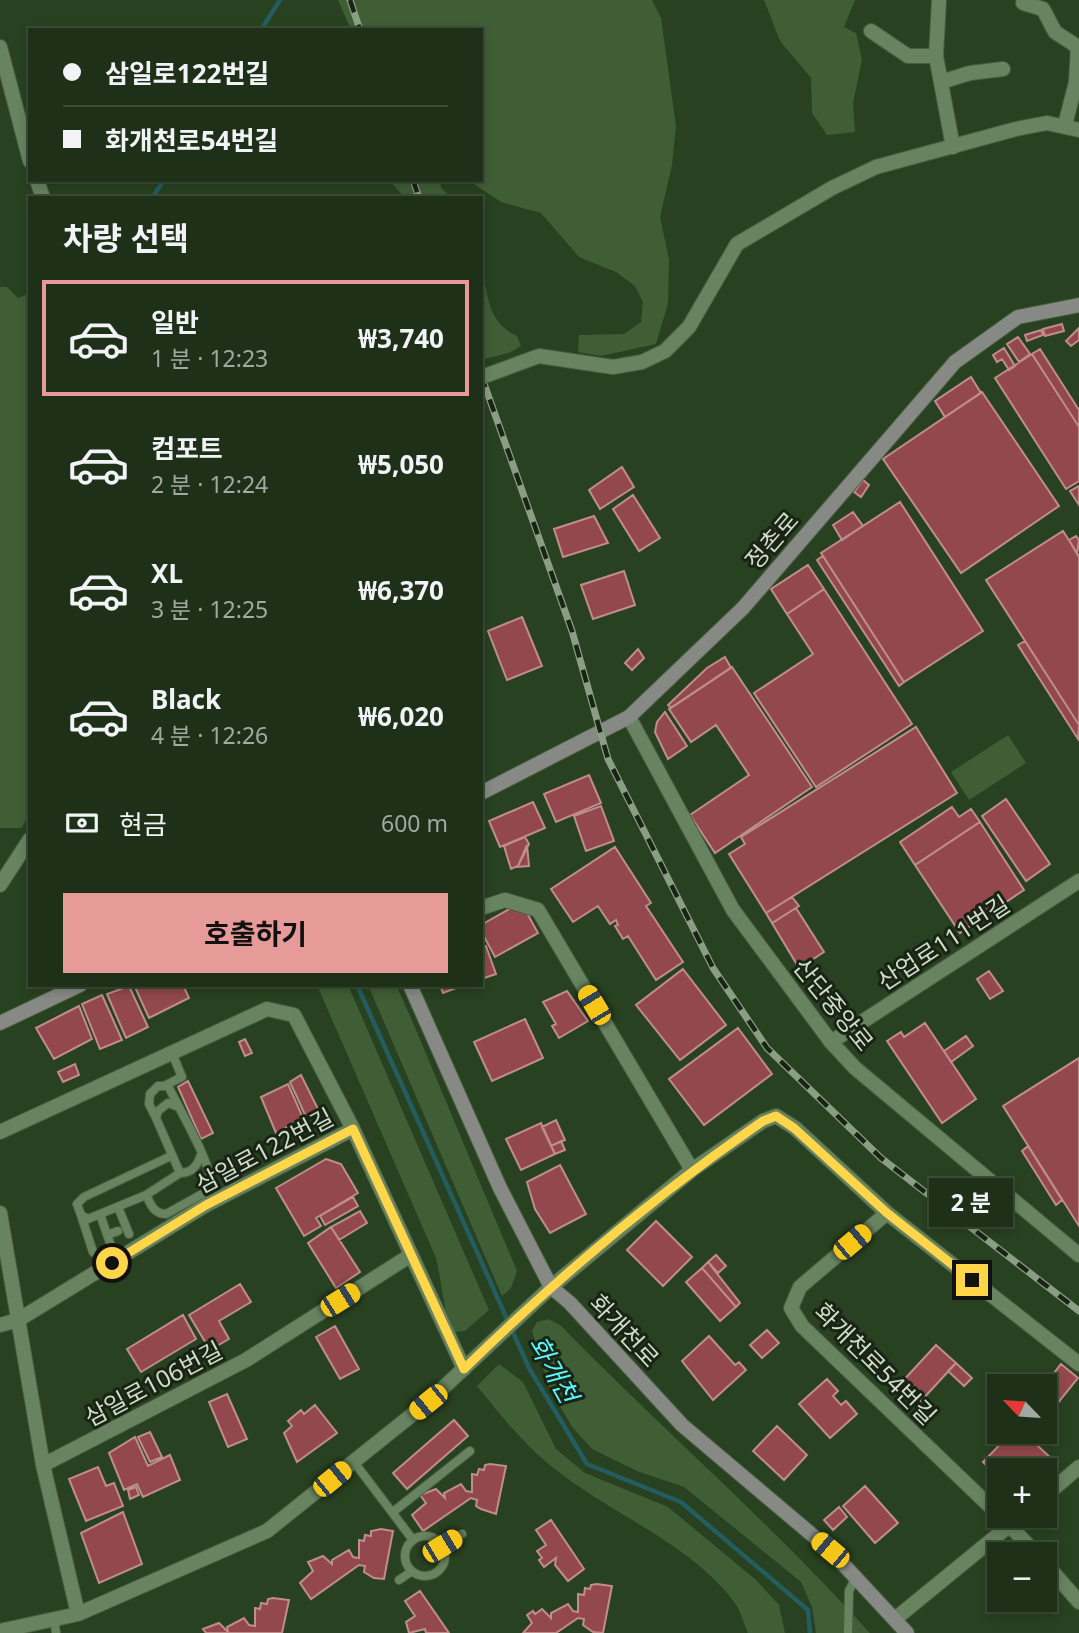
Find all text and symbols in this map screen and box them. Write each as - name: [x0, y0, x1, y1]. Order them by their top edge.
- text: 삼일로122번길: [105, 55, 269, 91]
- text: 화개천로54번길: [105, 122, 278, 158]
- text: 차량 선택: [63, 216, 189, 259]
- text: 일반: [151, 304, 199, 340]
- icon: car: [67, 307, 130, 370]
- text: ₩3,740: [358, 320, 444, 356]
- text: 1 분 · 12:23: [151, 342, 268, 374]
- text: 컴포트: [151, 430, 223, 466]
- icon: car: [67, 433, 130, 496]
- text: ₩5,050: [358, 446, 444, 482]
- text: 2 분 · 12:24: [151, 468, 268, 500]
- street label: 정촌로: [737, 504, 805, 576]
- text: XL: [151, 555, 183, 591]
- icon: car: [67, 559, 130, 622]
- text: ₩6,370: [358, 572, 444, 608]
- text: 3 분 · 12:25: [151, 593, 268, 625]
- text: Black: [151, 681, 221, 717]
- icon: car: [67, 685, 130, 748]
- text: ₩6,020: [358, 698, 444, 734]
- text: 4 분 · 12:26: [151, 719, 268, 751]
- icon: cash: [63, 804, 101, 842]
- text: 현금: [119, 806, 167, 842]
- text: 600 m: [381, 807, 448, 839]
- street label: 산업로111번길: [870, 887, 1016, 997]
- button: 호출하기: [63, 893, 448, 973]
- street label: 산단중앙로: [786, 951, 882, 1057]
- car: [575, 982, 614, 1028]
- street label: 삼일로122번길: [189, 1100, 339, 1200]
- callout: 2 분: [930, 1178, 1014, 1228]
- text: 2 분: [951, 1186, 991, 1218]
- car: [830, 1220, 875, 1264]
- route start: [96, 1247, 128, 1279]
- route end: [956, 1264, 988, 1296]
- car: [317, 1280, 364, 1320]
- street label: 화개천로: [583, 1286, 667, 1374]
- street label: 화개천로54번길: [808, 1295, 944, 1431]
- water label: 화개천: [521, 1329, 589, 1412]
- street label: 삼일로106번길: [78, 1333, 228, 1433]
- north arrow: [987, 1374, 1057, 1444]
- map controls: [987, 1374, 1057, 1612]
- car: [406, 1381, 451, 1423]
- car: [310, 1458, 355, 1500]
- button: +: [987, 1458, 1057, 1528]
- car: [419, 1526, 466, 1566]
- car: [808, 1528, 853, 1572]
- button: −: [987, 1542, 1057, 1612]

